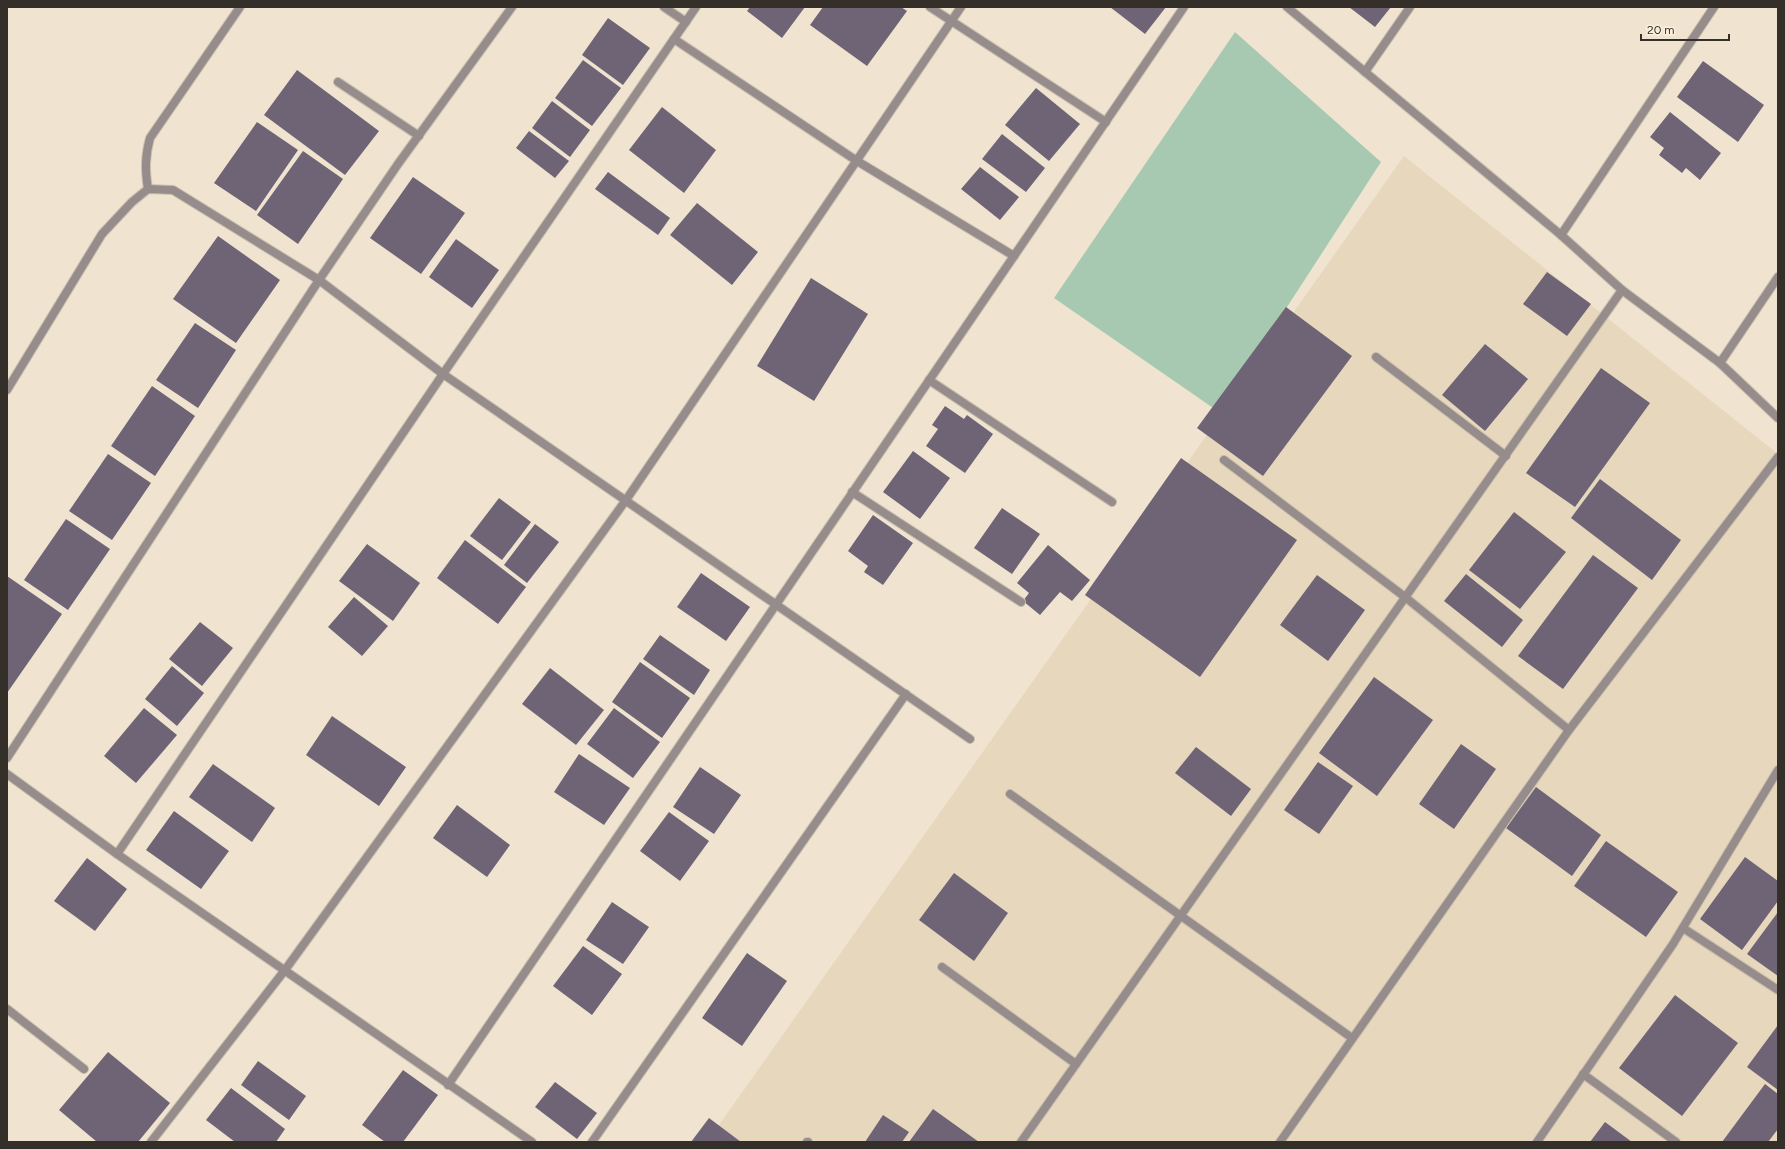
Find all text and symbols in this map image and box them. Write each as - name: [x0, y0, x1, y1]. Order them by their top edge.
- scale bar: [1641, 16, 1729, 42]
- text: 20 m: [1647, 23, 1675, 37]

